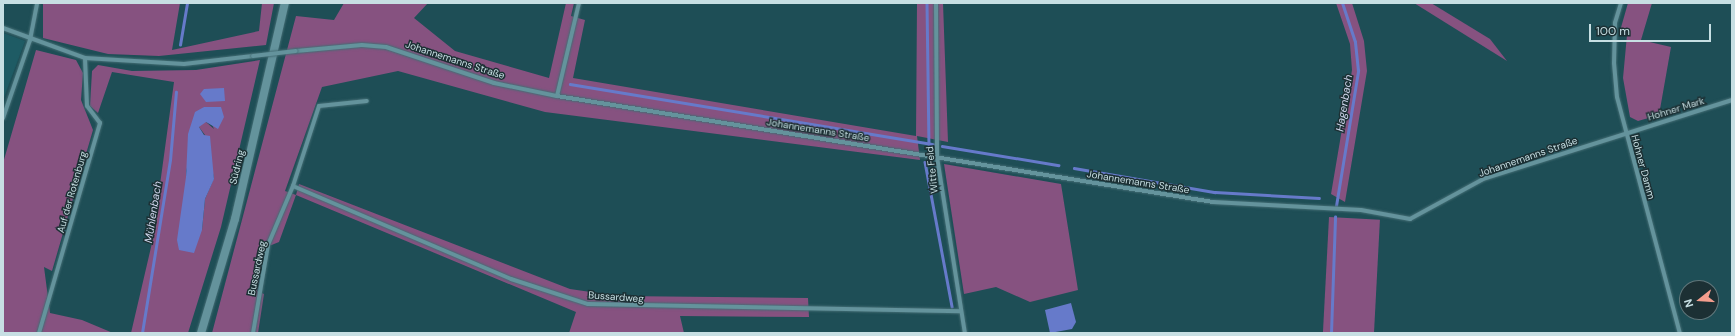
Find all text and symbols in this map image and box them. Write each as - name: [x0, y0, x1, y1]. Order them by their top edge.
- scale bar: [1591, 16, 1713, 42]
- text: 100 m: [1596, 23, 1630, 39]
- street label: Johannemanns Straße: [404, 38, 506, 82]
- water label: Hagenbach: [1333, 74, 1355, 132]
- street label: Hohner Mark: [1646, 95, 1706, 123]
- street label: Johannemanns Straße: [766, 116, 870, 144]
- street label: Hohner Damm: [1629, 133, 1657, 201]
- street label: Johannemanns Straße: [1477, 134, 1579, 180]
- street label: Witte Feld: [924, 146, 940, 194]
- street label: Südring: [227, 148, 247, 186]
- street label: Auf der Rotenburg: [55, 150, 89, 234]
- street label: Johannemanns Straße: [1086, 168, 1190, 196]
- water label: Mühlenbach: [142, 180, 164, 244]
- street label: Bussardweg: [245, 240, 269, 296]
- north arrow: [1679, 280, 1719, 320]
- street label: Bussardweg: [588, 289, 644, 305]
- text: N: [1681, 297, 1696, 309]

